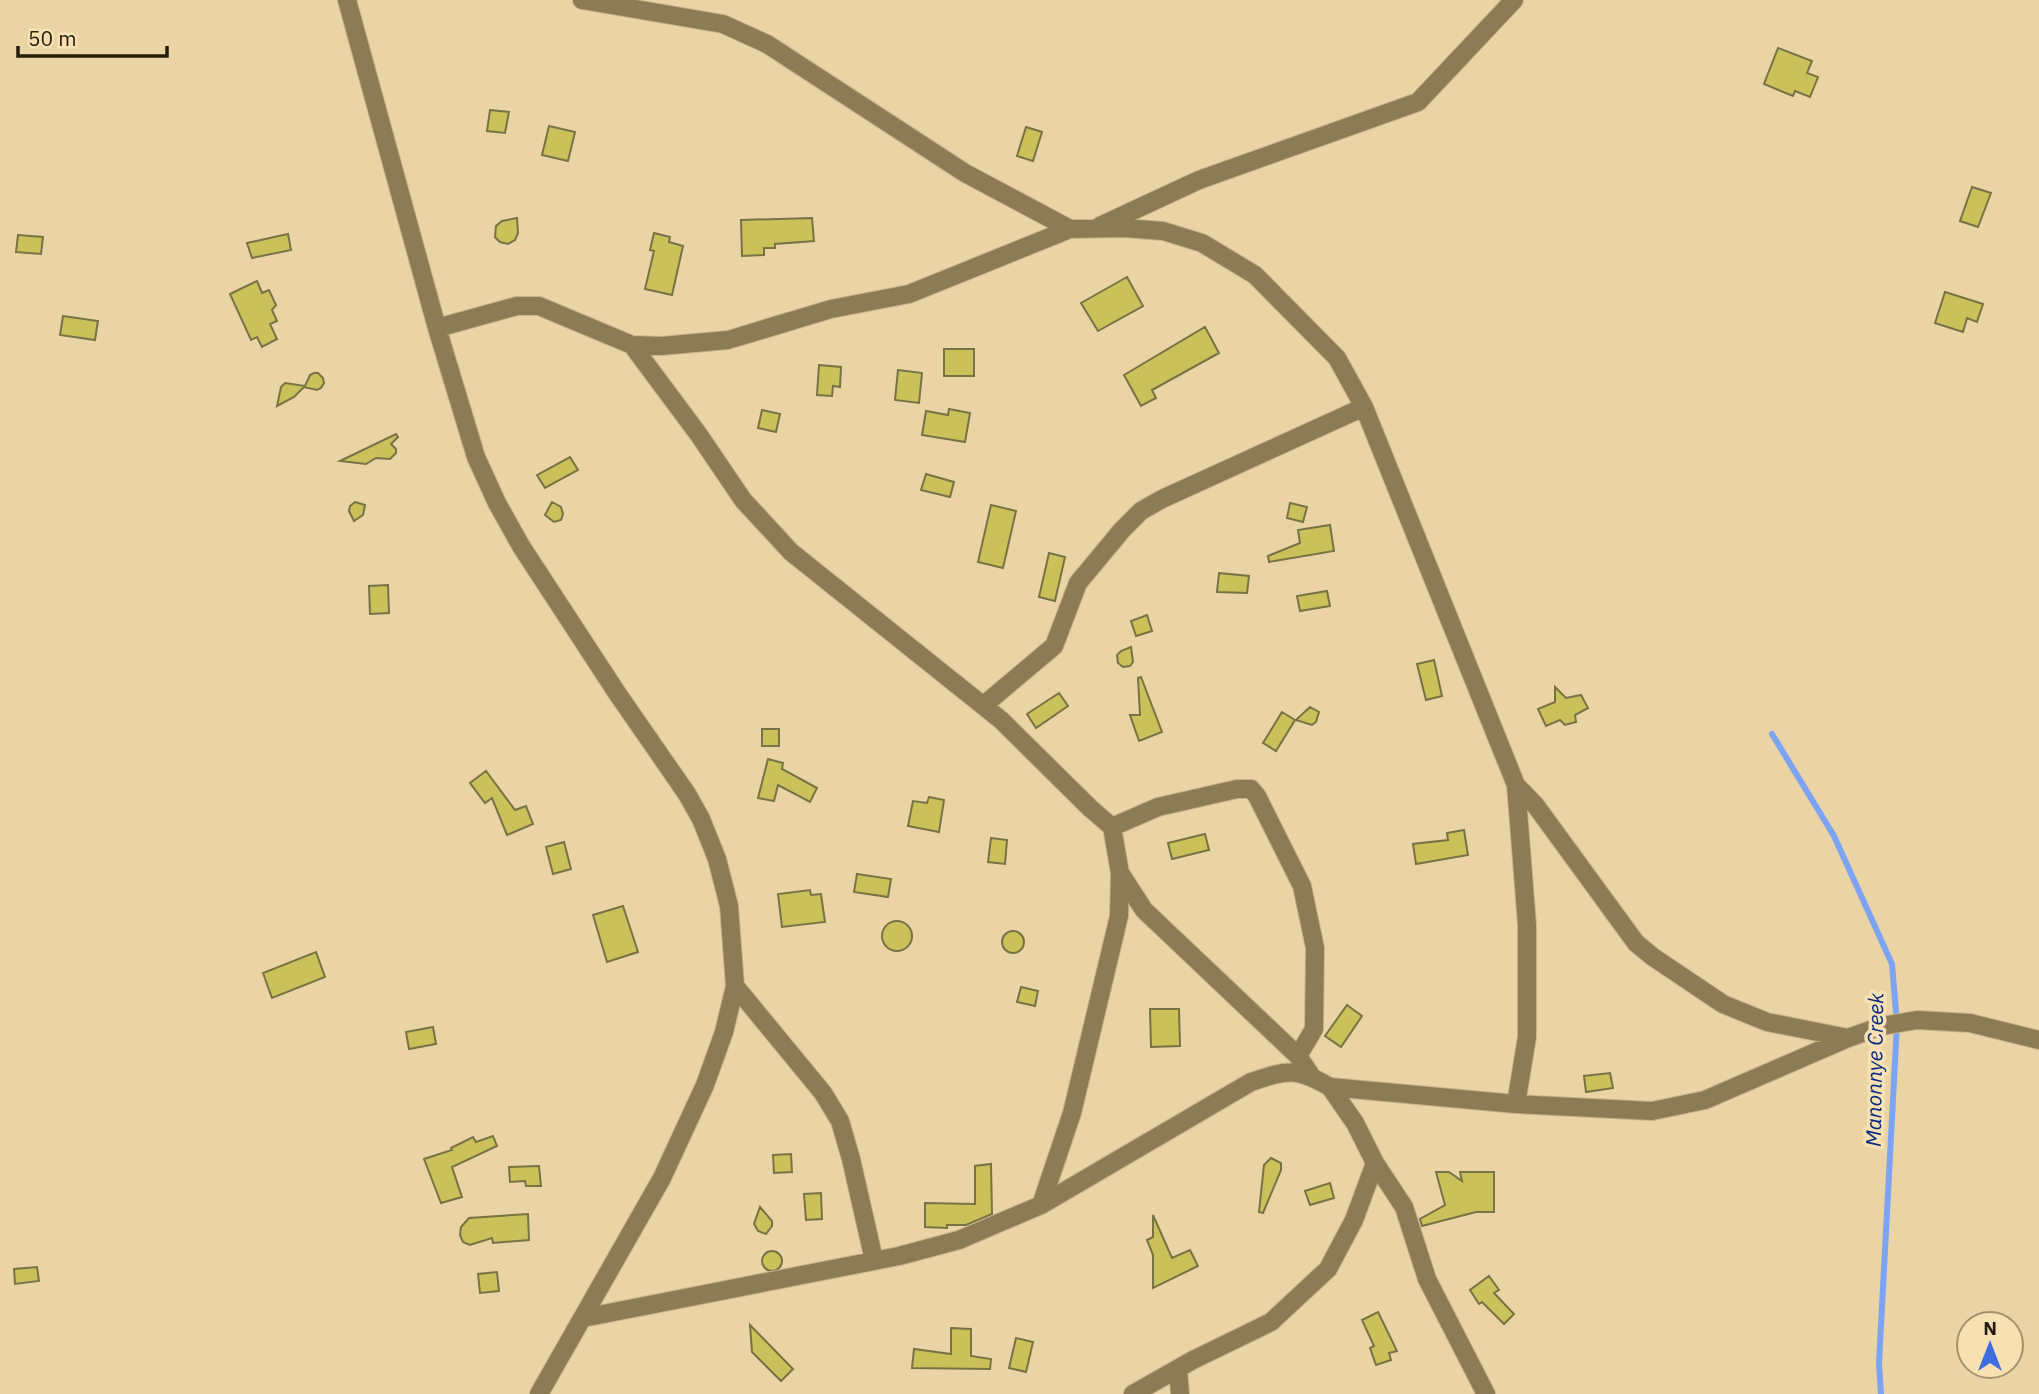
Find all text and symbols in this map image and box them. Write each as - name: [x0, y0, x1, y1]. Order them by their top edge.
- scale bar: [18, 14, 166, 58]
- text: 50 m: [28, 24, 77, 52]
- water label: Manonnye Creek: [1859, 992, 1889, 1147]
- north arrow: [1955, 1310, 2025, 1380]
- text: N: [1983, 1316, 1997, 1340]

